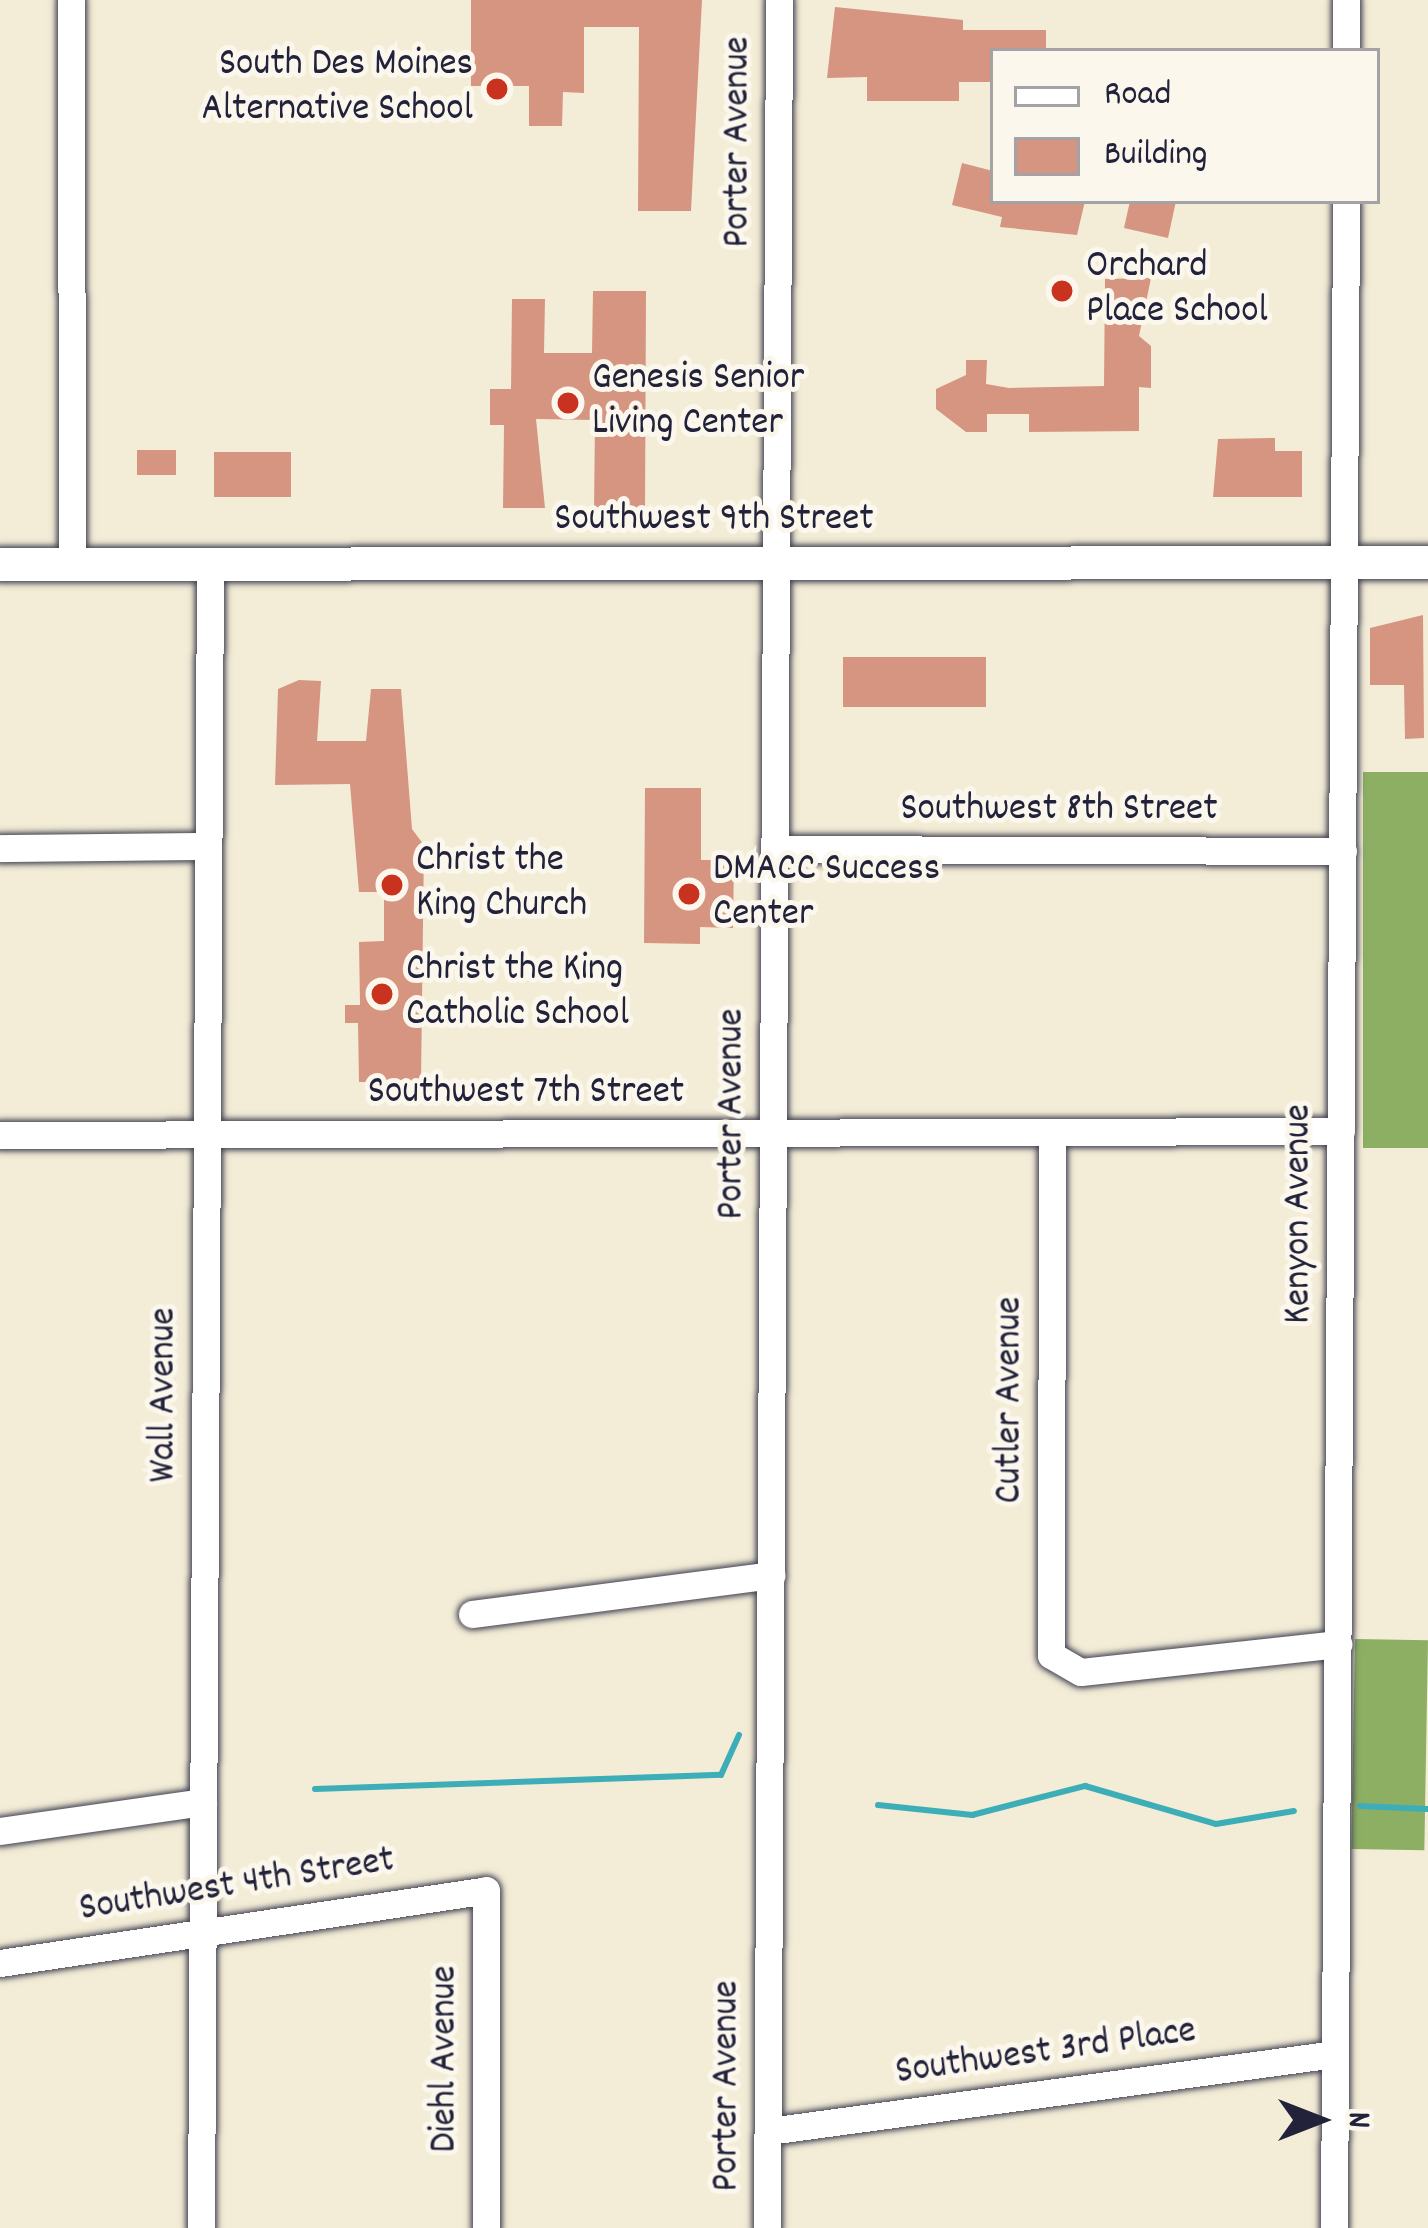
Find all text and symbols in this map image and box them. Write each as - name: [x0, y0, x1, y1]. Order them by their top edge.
- street label: Porter Avenue: [717, 36, 763, 248]
- place label: South Des Moines Alternative School: [201, 44, 473, 135]
- legend: [990, 48, 1380, 204]
- text: Road: [1104, 70, 1171, 122]
- marker: South Des Moines Alternative School: [484, 76, 510, 102]
- text: Building: [1104, 130, 1208, 182]
- place label: Orchard Place School: [1086, 246, 1268, 337]
- marker: Orchard Place School: [1049, 278, 1075, 304]
- place label: Genesis Senior Living Center: [592, 358, 804, 449]
- marker: Genesis Senior Living Center: [555, 390, 581, 416]
- street label: Southwest 9th Street: [554, 498, 874, 544]
- street label: Southwest 8th Street: [900, 788, 1218, 834]
- place label: Christ the King Church: [416, 840, 587, 931]
- place label: DMACC Success Center: [713, 849, 940, 940]
- marker: Christ the King Church: [379, 872, 405, 898]
- marker: DMACC Success Center: [676, 881, 702, 907]
- place label: Christ the King Catholic School: [406, 949, 629, 1040]
- marker: Christ the King Catholic School: [369, 981, 395, 1007]
- street label: Porter Avenue: [711, 1008, 757, 1220]
- street label: Southwest 7th Street: [368, 1071, 684, 1117]
- street label: Kenyon Avenue: [1278, 1104, 1324, 1324]
- street label: Cutler Avenue: [989, 1296, 1035, 1504]
- street label: Wall Avenue: [143, 1308, 189, 1482]
- street label: Southwest 4th Street: [76, 1839, 398, 1935]
- street label: Diehl Avenue: [424, 1965, 470, 2153]
- street label: Porter Avenue: [706, 1980, 752, 2192]
- street label: Southwest 3rd Place: [893, 2010, 1199, 2098]
- north arrow: [1260, 2060, 1380, 2180]
- text: N: [1333, 2112, 1380, 2128]

